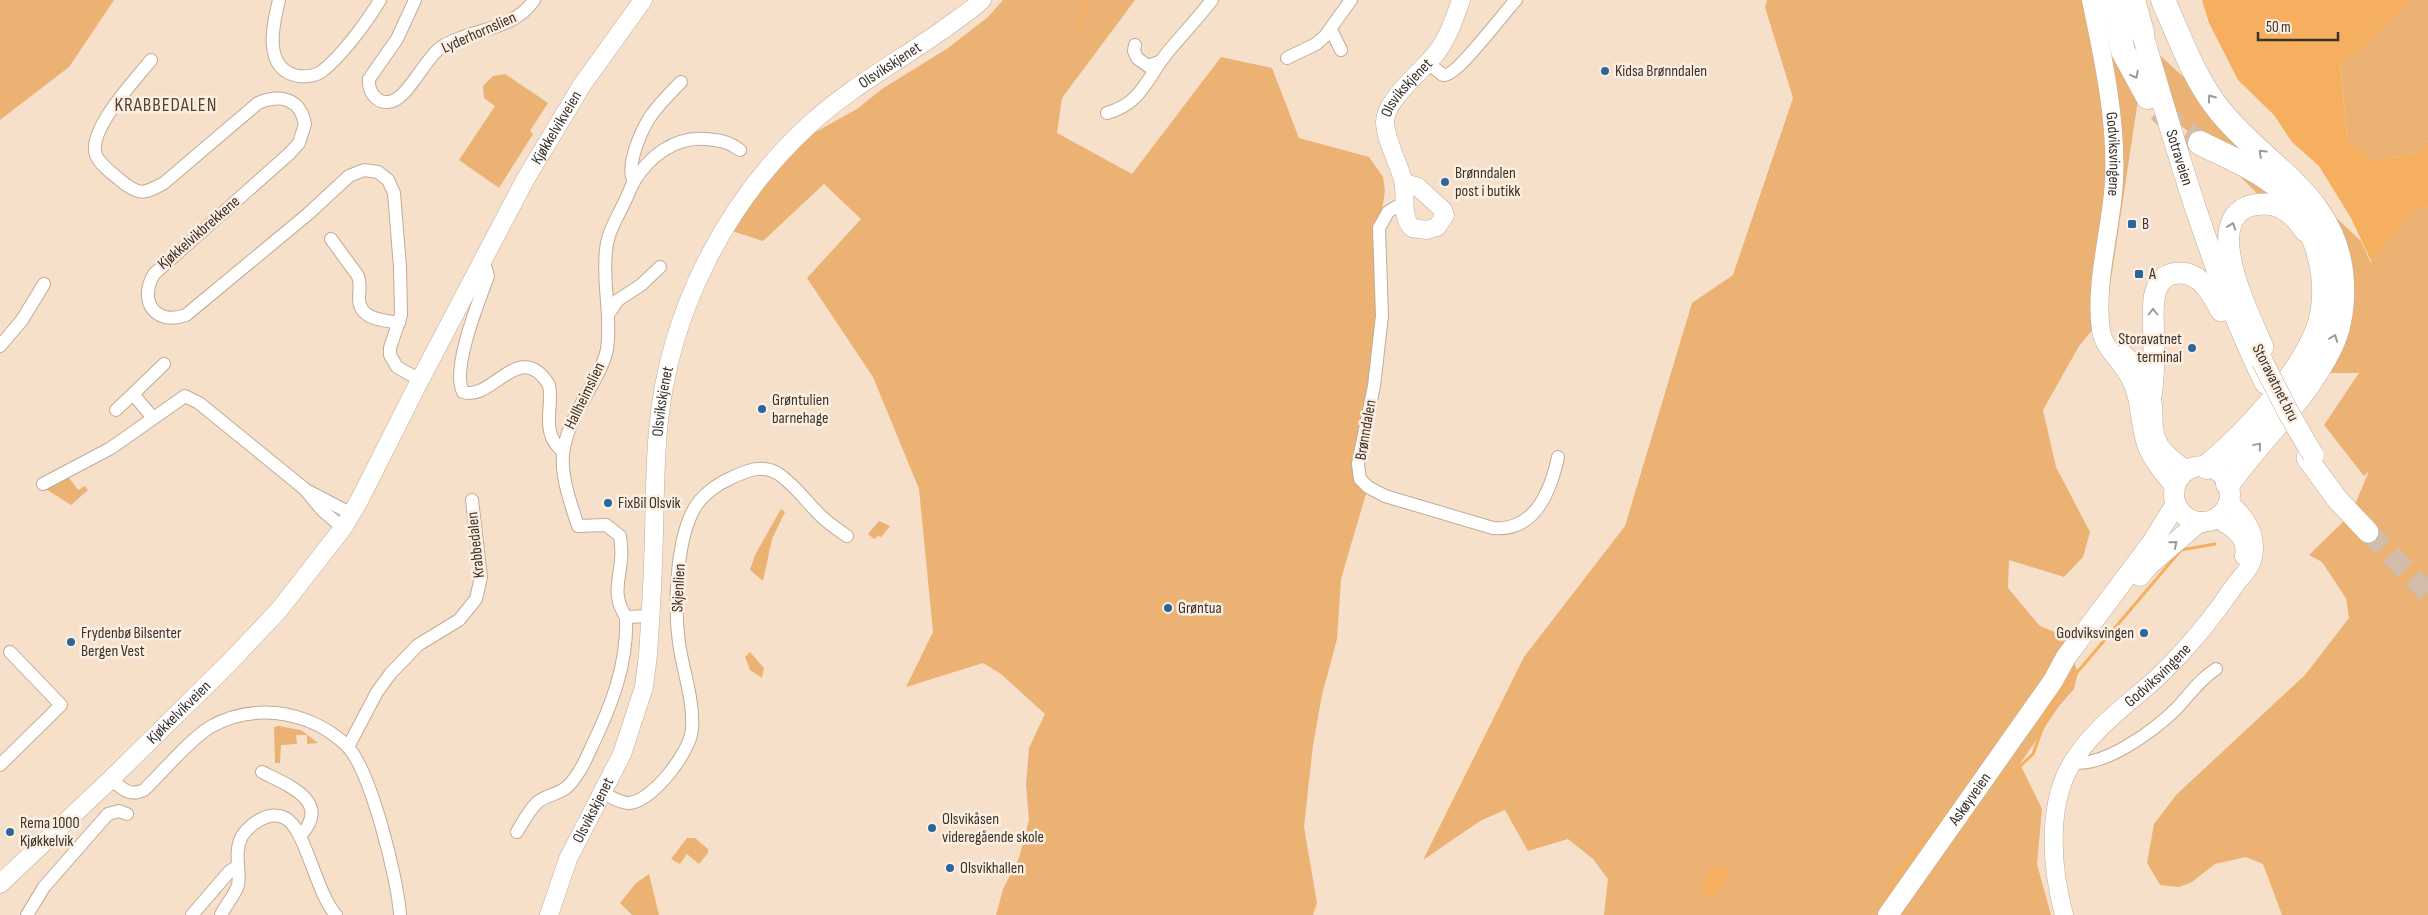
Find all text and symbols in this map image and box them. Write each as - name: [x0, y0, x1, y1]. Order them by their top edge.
- street label: Lyderhornslien: [439, 8, 519, 58]
- scale bar: [2258, 10, 2338, 42]
- text: 50 m: [2266, 18, 2291, 37]
- street label: Olsvikskjenet: [855, 38, 925, 93]
- street label: Olsvikskjenet: [1377, 54, 1436, 120]
- place label: Kidsa Brønndalen: [1615, 62, 1707, 81]
- marker: Kidsa Brønndalen: [1599, 65, 1611, 77]
- one-way arrow: [2128, 69, 2138, 78]
- street label: Kjøkkelvikveien: [527, 87, 586, 168]
- district label: KRABBEDALEN: [115, 94, 217, 117]
- one-way arrow: [2208, 94, 2217, 104]
- street label: Godviksvingene: [2102, 111, 2124, 197]
- street label: Sotraveien: [2162, 127, 2197, 188]
- one-way arrow: [2258, 150, 2267, 159]
- place label: Brønndalen post i butikk: [1455, 164, 1520, 201]
- marker: Brønndalen post i butikk: [1439, 176, 1451, 188]
- street label: Kjøkkelvikbrekkene: [154, 192, 244, 274]
- place label: B: [2142, 215, 2149, 234]
- marker: B: [2126, 218, 2138, 230]
- one-way arrow: [2226, 222, 2236, 230]
- place label: A: [2148, 265, 2156, 284]
- marker: A: [2133, 268, 2145, 280]
- one-way arrow: [2148, 308, 2158, 316]
- place label: Storavatnet terminal: [2118, 330, 2182, 367]
- one-way arrow: [2328, 334, 2338, 343]
- street label: Storavatnet bru: [2247, 341, 2303, 425]
- marker: Storavatnet terminal: [2186, 342, 2198, 354]
- street label: Hallheimslien: [561, 359, 609, 433]
- street label: Olsvikskjenet: [648, 364, 677, 437]
- place label: Grøntulien barnehage: [772, 391, 829, 428]
- street label: Brønndalen: [1351, 398, 1381, 462]
- marker: Grøntulien barnehage: [756, 403, 768, 415]
- one-way arrow: [2252, 443, 2261, 452]
- place label: FixBil Olsvik: [618, 494, 681, 513]
- marker: FixBil Olsvik: [602, 497, 614, 509]
- street label: Krabbedalen: [463, 511, 489, 579]
- one-way arrow: [2168, 541, 2177, 550]
- street label: Skjenlien: [668, 563, 690, 613]
- place label: Grøntua: [1178, 599, 1222, 618]
- marker: Grøntua: [1162, 602, 1174, 614]
- place label: Frydenbø Bilsenter Bergen Vest: [81, 624, 182, 661]
- place label: Godviksvingen: [2056, 624, 2134, 643]
- marker: Godviksvingen: [2138, 627, 2150, 639]
- marker: Frydenbø Bilsenter Bergen Vest: [65, 636, 77, 648]
- street label: Godviksvingene: [2121, 640, 2195, 711]
- street label: Kjøkkelvikveien: [143, 677, 215, 748]
- street label: Askøyveien: [1944, 769, 1995, 830]
- street label: Olsvikskjenet: [568, 774, 618, 846]
- place label: Olsvikåsen videregående skole: [942, 810, 1044, 847]
- place label: Rema 1000 Kjøkkelvik: [20, 814, 80, 851]
- marker: Olsvikåsen videregående skole: [926, 822, 938, 834]
- marker: Rema 1000 Kjøkkelvik: [4, 826, 16, 838]
- place label: Olsvikhallen: [960, 859, 1024, 878]
- marker: Olsvikhallen: [944, 862, 956, 874]

